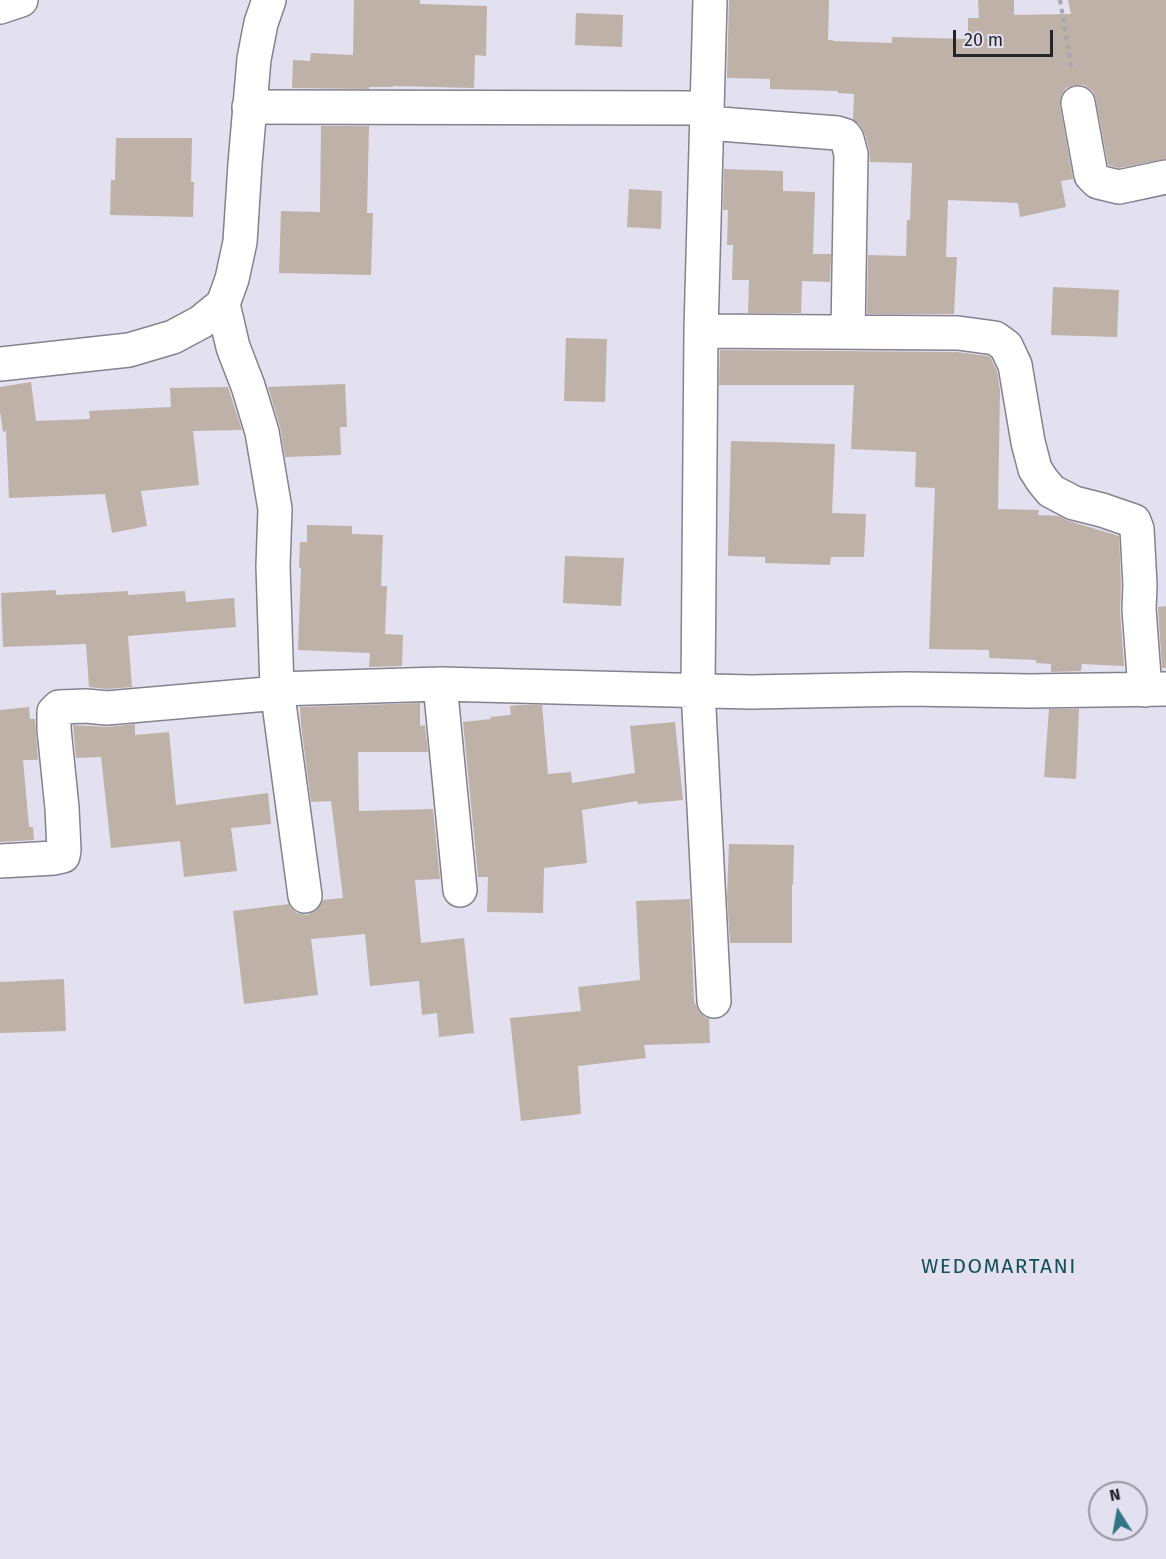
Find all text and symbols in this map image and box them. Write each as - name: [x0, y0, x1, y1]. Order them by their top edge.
- scale bar: [956, 18, 1056, 56]
- text: 20 m: [964, 29, 1003, 51]
- district label: WEDOMARTANI: [921, 1254, 1077, 1280]
- north arrow: [1088, 1481, 1148, 1541]
- text: N: [1108, 1484, 1122, 1505]

